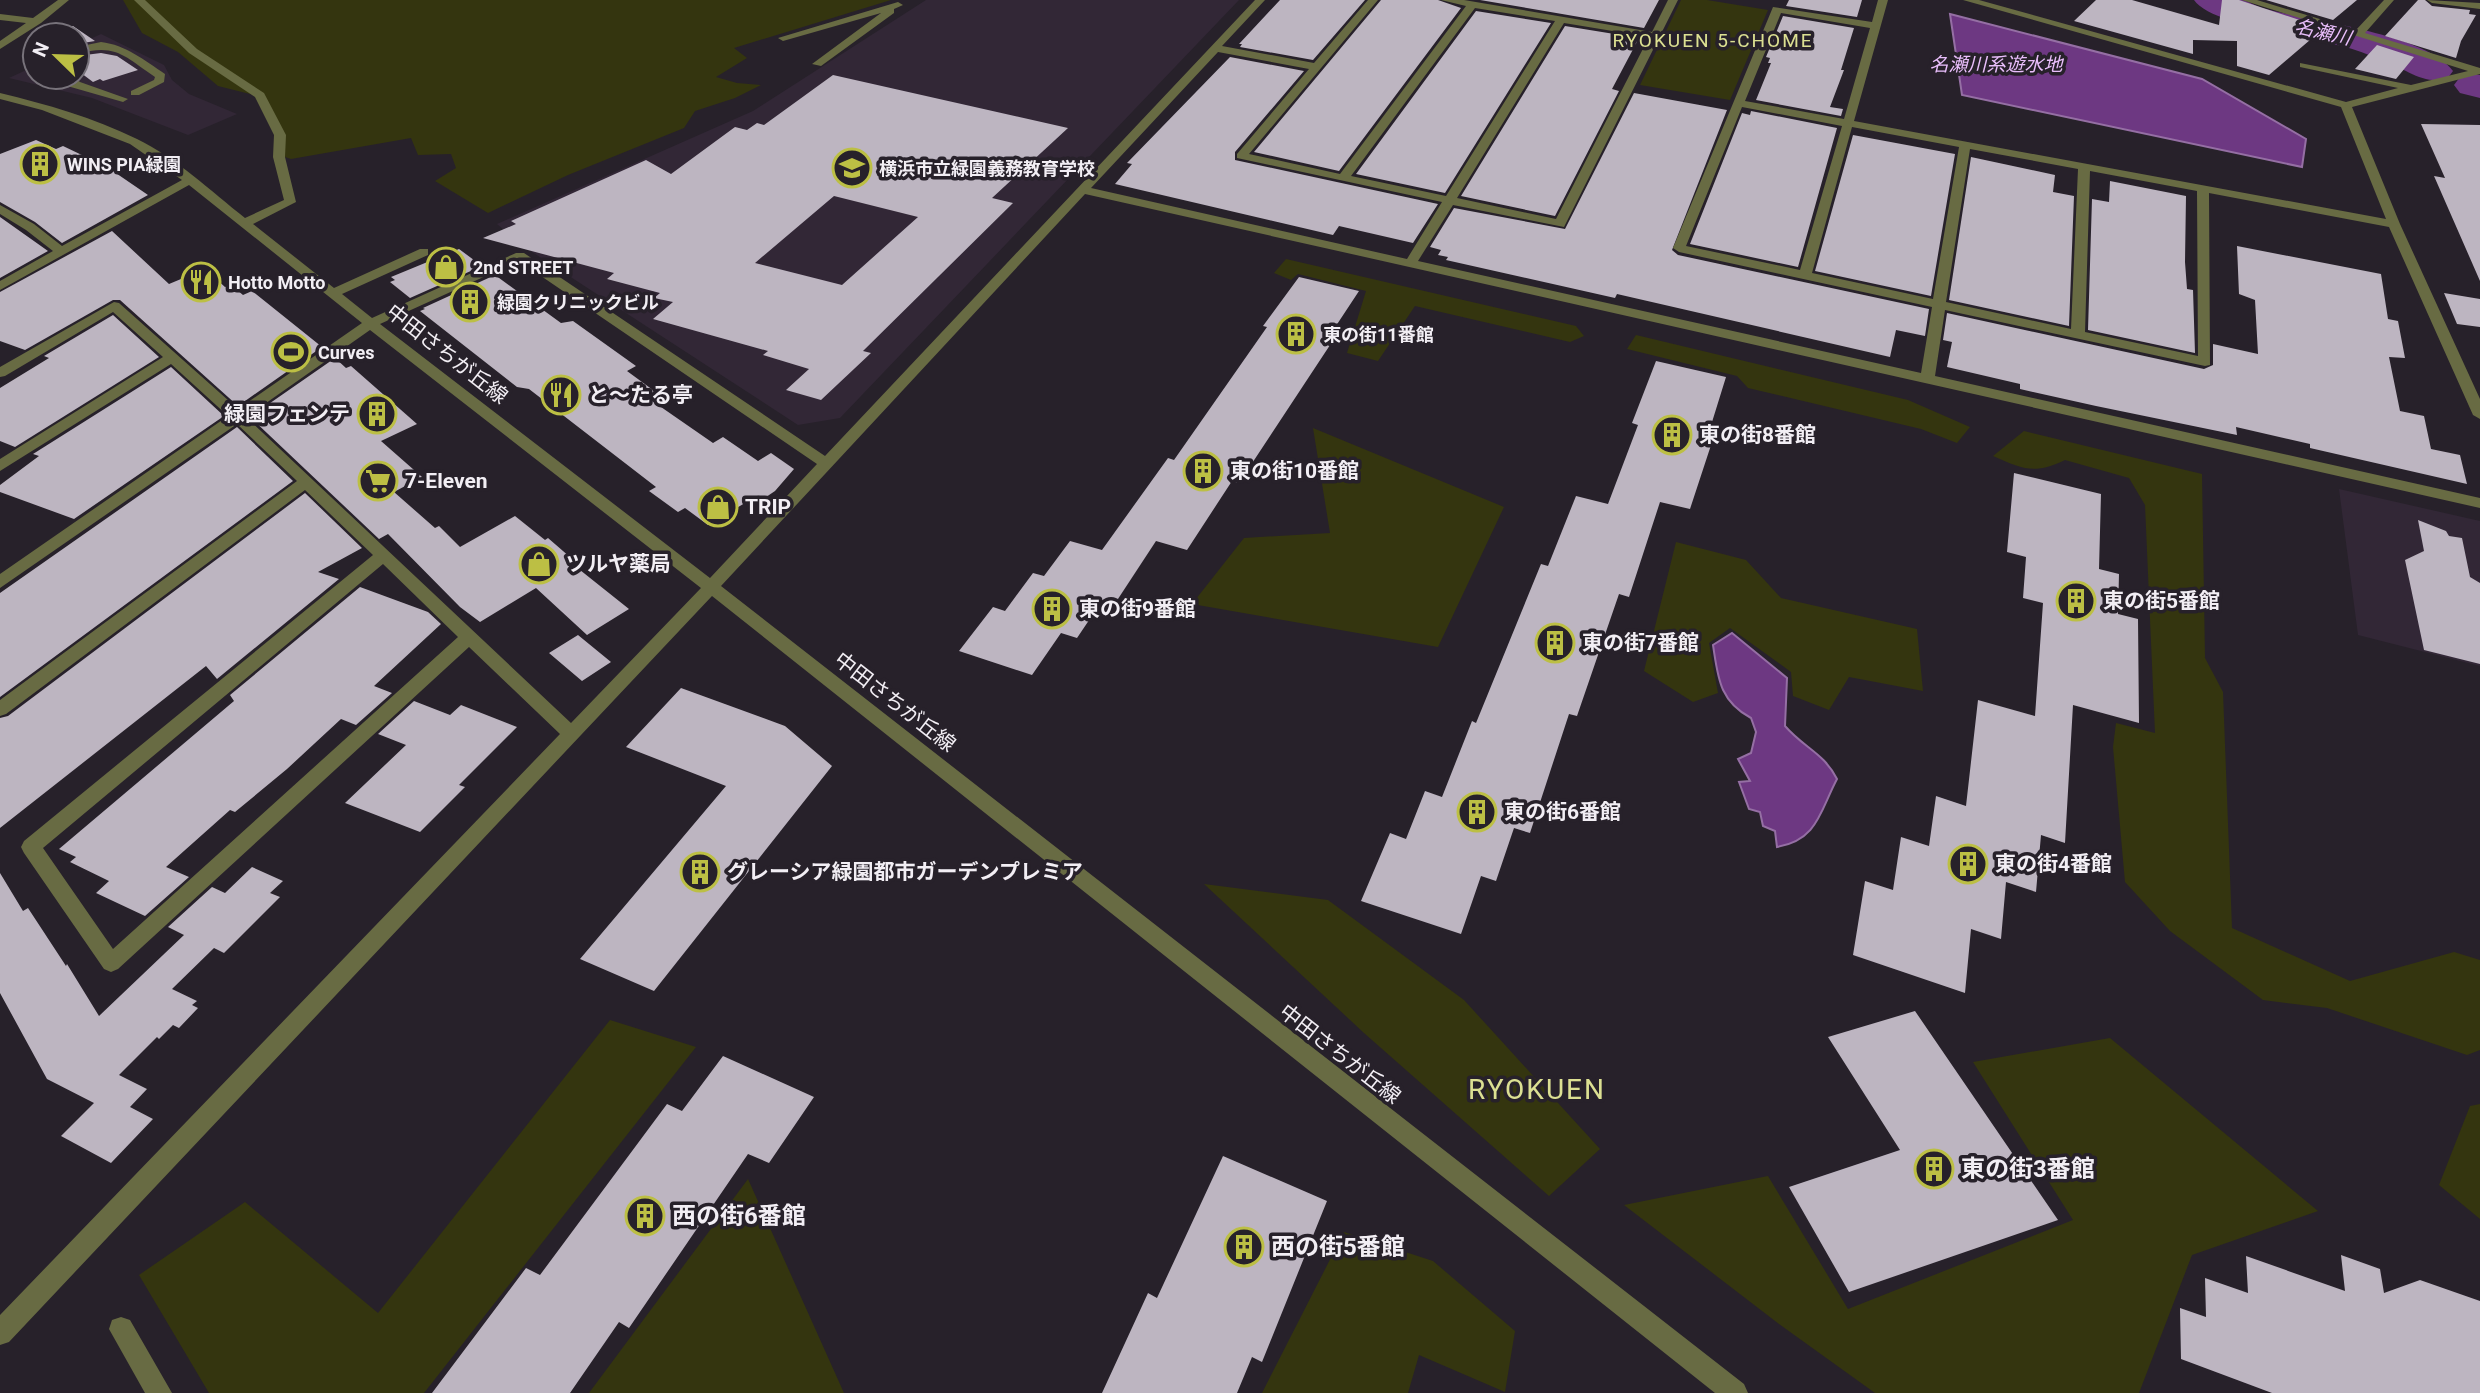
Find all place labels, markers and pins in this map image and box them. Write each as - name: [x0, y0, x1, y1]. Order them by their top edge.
- building icon: WINS PIA緑園: [19, 143, 61, 185]
- school or university icon: 横浜市立緑園義務教育学校: [831, 147, 873, 189]
- place label: WINS PIA緑園: [67, 154, 181, 175]
- place label: 横浜市立緑園義務教育学校: [879, 158, 1095, 179]
- shop icon: 2nd STREET: [425, 246, 467, 288]
- place label: 2nd STREET: [473, 257, 573, 278]
- restaurant icon: Hotto Motto: [180, 261, 222, 303]
- place label: Hotto Motto: [228, 272, 325, 293]
- building icon: 緑園クリニックビル: [449, 281, 491, 323]
- place label: 緑園クリニックビル: [497, 292, 659, 313]
- building icon: 東の街11番館: [1275, 313, 1317, 355]
- place label: 東の街11番館: [1323, 324, 1434, 345]
- sports icon: Curves: [270, 331, 312, 373]
- place label: Curves: [318, 342, 375, 363]
- restaurant icon: と～たる亭: [540, 374, 582, 416]
- place label: と～たる亭: [588, 383, 693, 407]
- building icon: 緑園フェンテ: [356, 393, 398, 435]
- place label: 緑園フェンテ: [224, 402, 350, 426]
- building icon: 東の街8番館: [1651, 414, 1693, 456]
- place label: 東の街8番館: [1699, 423, 1816, 447]
- building icon: 東の街10番館: [1182, 450, 1224, 492]
- place label: 東の街10番館: [1230, 459, 1359, 483]
- supermarket icon: 7-Eleven: [357, 460, 399, 502]
- place label: 7-Eleven: [405, 469, 488, 493]
- shop icon: TRIP: [697, 486, 739, 528]
- place label: TRIP: [745, 495, 791, 519]
- shop icon: ツルヤ薬局: [518, 543, 560, 585]
- place label: ツルヤ薬局: [566, 552, 671, 576]
- building icon: 東の街5番館: [2055, 580, 2097, 622]
- building icon: 東の街9番館: [1031, 588, 1073, 630]
- place label: 東の街5番館: [2103, 589, 2220, 613]
- place label: 東の街9番館: [1079, 597, 1196, 621]
- building icon: 東の街7番館: [1534, 622, 1576, 664]
- place label: 東の街7番館: [1582, 631, 1699, 655]
- building icon: 東の街6番館: [1456, 791, 1498, 833]
- place label: 東の街6番館: [1504, 800, 1621, 824]
- building icon: 東の街4番館: [1947, 843, 1989, 885]
- building icon: グレーシア緑園都市ガーデンプレミア: [679, 851, 721, 893]
- place label: 東の街4番館: [1995, 852, 2112, 876]
- place label: グレーシア緑園都市ガーデンプレミア: [727, 860, 1083, 884]
- building icon: 東の街3番館: [1913, 1148, 1955, 1190]
- place label: 東の街3番館: [1961, 1155, 2095, 1183]
- building icon: 西の街6番館: [624, 1195, 666, 1237]
- place label: 西の街6番館: [672, 1202, 806, 1230]
- building icon: 西の街5番館: [1223, 1226, 1265, 1268]
- place label: 西の街5番館: [1271, 1233, 1405, 1261]

